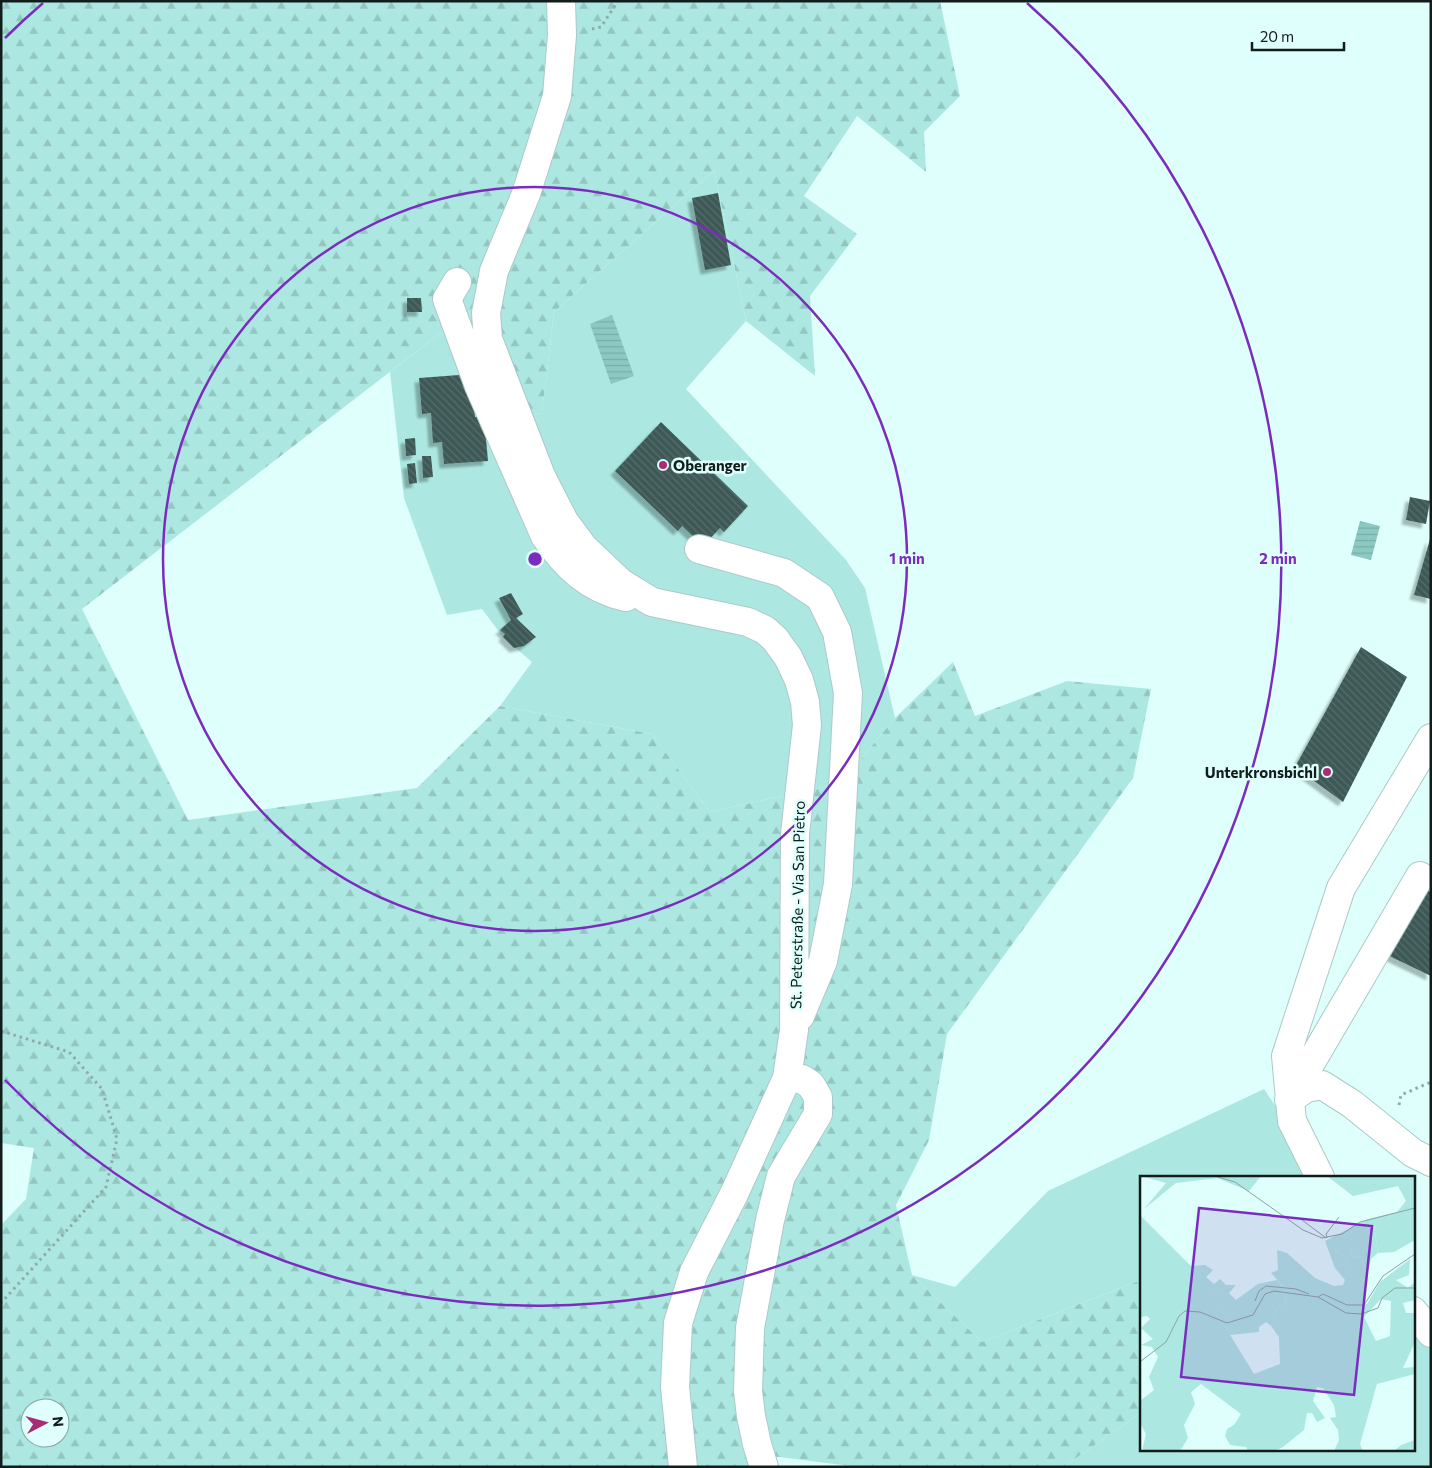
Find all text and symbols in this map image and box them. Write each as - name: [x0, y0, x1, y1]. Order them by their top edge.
- scale bar: [1252, 20, 1344, 52]
- text: 20 m: [1260, 27, 1294, 45]
- place label: Oberanger: [673, 456, 747, 474]
- marker: Oberanger: [657, 459, 669, 471]
- text: 1 min: [889, 549, 925, 567]
- text: 2 min: [1259, 549, 1297, 567]
- centre of rings: [526, 550, 544, 568]
- place label: Unterkronsbichl: [1205, 763, 1317, 781]
- marker: Unterkronsbichl: [1321, 766, 1333, 778]
- street label: St. Peterstraße - Via San Pietro: [786, 801, 808, 1009]
- inset map: [1140, 1176, 1414, 1450]
- north arrow: [20, 1398, 70, 1448]
- text: N: [49, 1415, 67, 1428]

